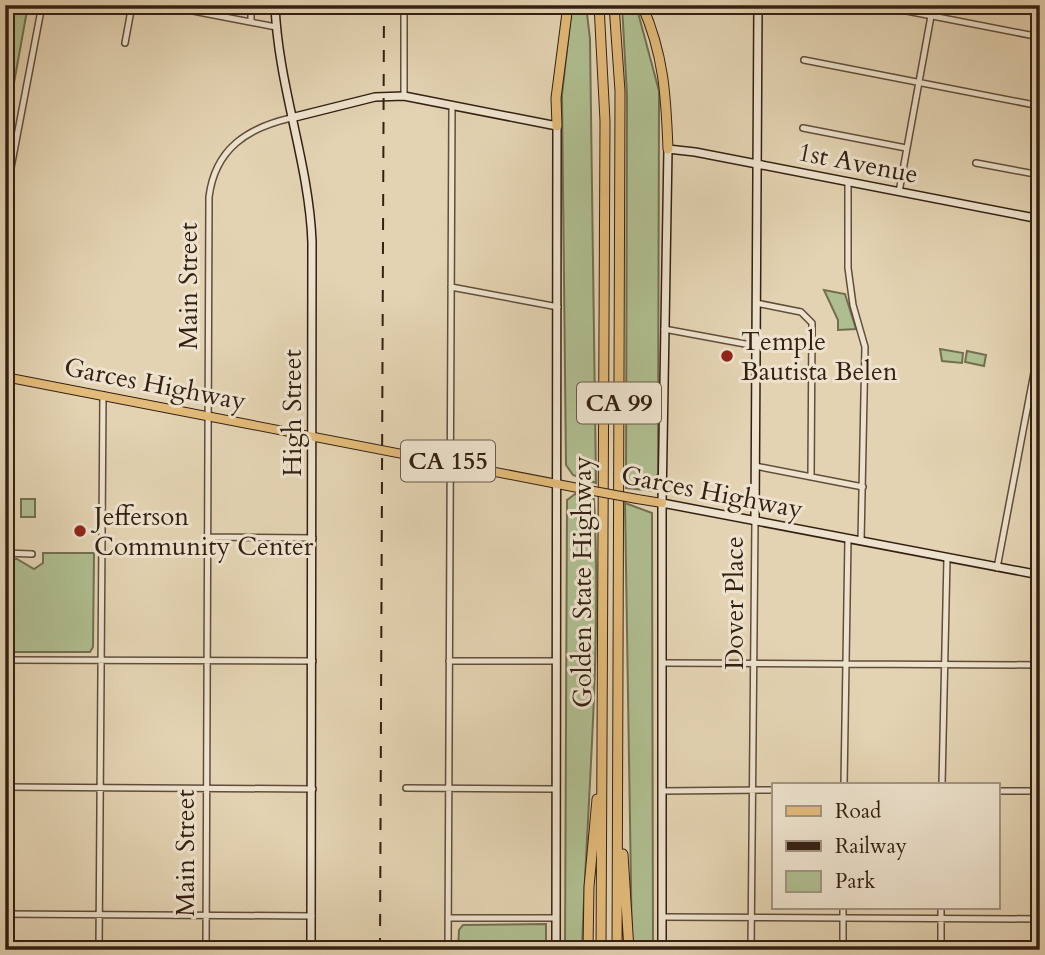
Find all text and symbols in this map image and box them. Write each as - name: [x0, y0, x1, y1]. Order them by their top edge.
- street label: 1st Avenue: [795, 134, 921, 192]
- street label: Main Street: [171, 222, 206, 350]
- place label: Temple Bautista Belen: [741, 324, 898, 389]
- marker: Temple Bautista Belen: [719, 348, 735, 364]
- street label: Garces Highway: [61, 349, 249, 419]
- street label: High Street: [275, 349, 310, 477]
- road number: CA 99: [577, 382, 661, 424]
- road number: CA 155: [401, 440, 495, 482]
- street label: Golden State Highway: [565, 456, 600, 708]
- street label: Garces Highway: [618, 457, 806, 527]
- place label: Jefferson Community Center: [90, 499, 314, 564]
- marker: Jefferson Community Center: [72, 523, 88, 539]
- street label: Dover Place: [717, 536, 752, 670]
- legend: [772, 783, 1000, 909]
- street label: Main Street: [168, 789, 203, 917]
- text: Road: [835, 797, 881, 826]
- text: Railway: [835, 832, 907, 861]
- text: Park: [835, 867, 876, 896]

